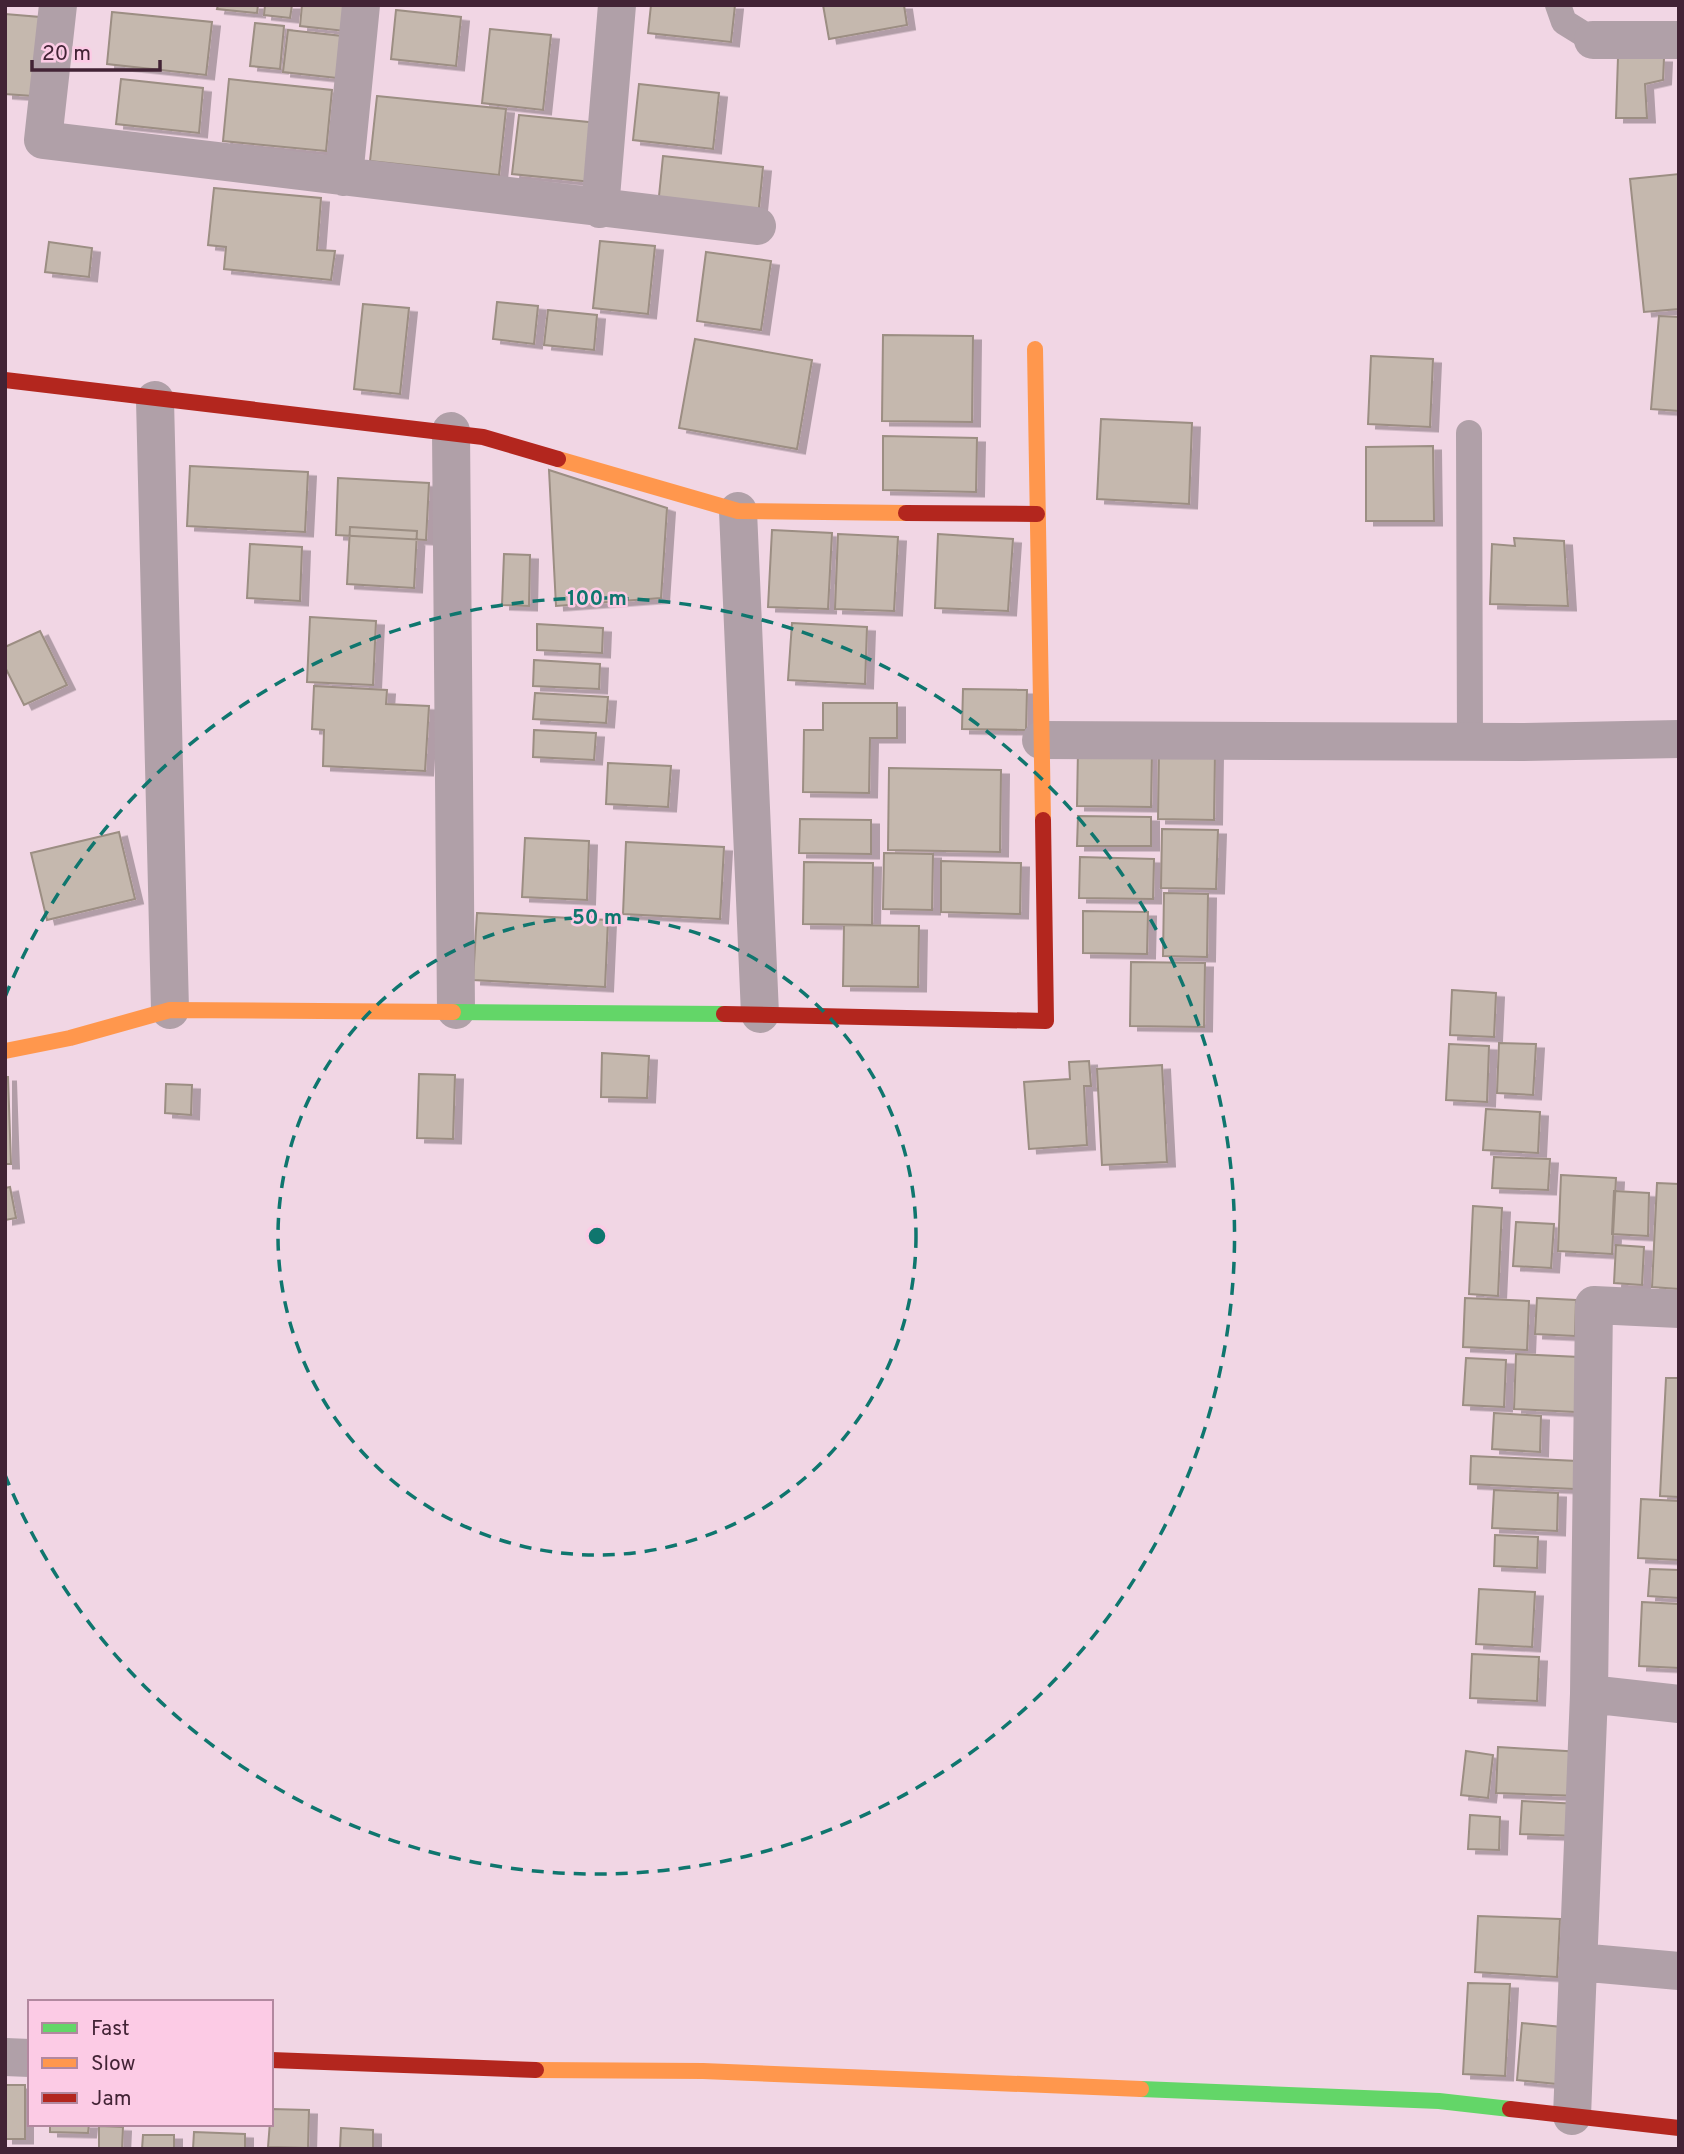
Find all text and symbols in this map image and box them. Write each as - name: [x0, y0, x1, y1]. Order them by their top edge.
- scale bar: [32, 28, 159, 72]
- text: 20 m: [42, 41, 91, 68]
- text: 100 m: [567, 586, 627, 613]
- text: 50 m: [572, 905, 622, 932]
- centre of rings: [585, 1224, 609, 1248]
- legend: [28, 2000, 273, 2126]
- text: Fast: [91, 2016, 130, 2043]
- text: Slow: [91, 2051, 136, 2078]
- text: Jam: [91, 2086, 132, 2113]

